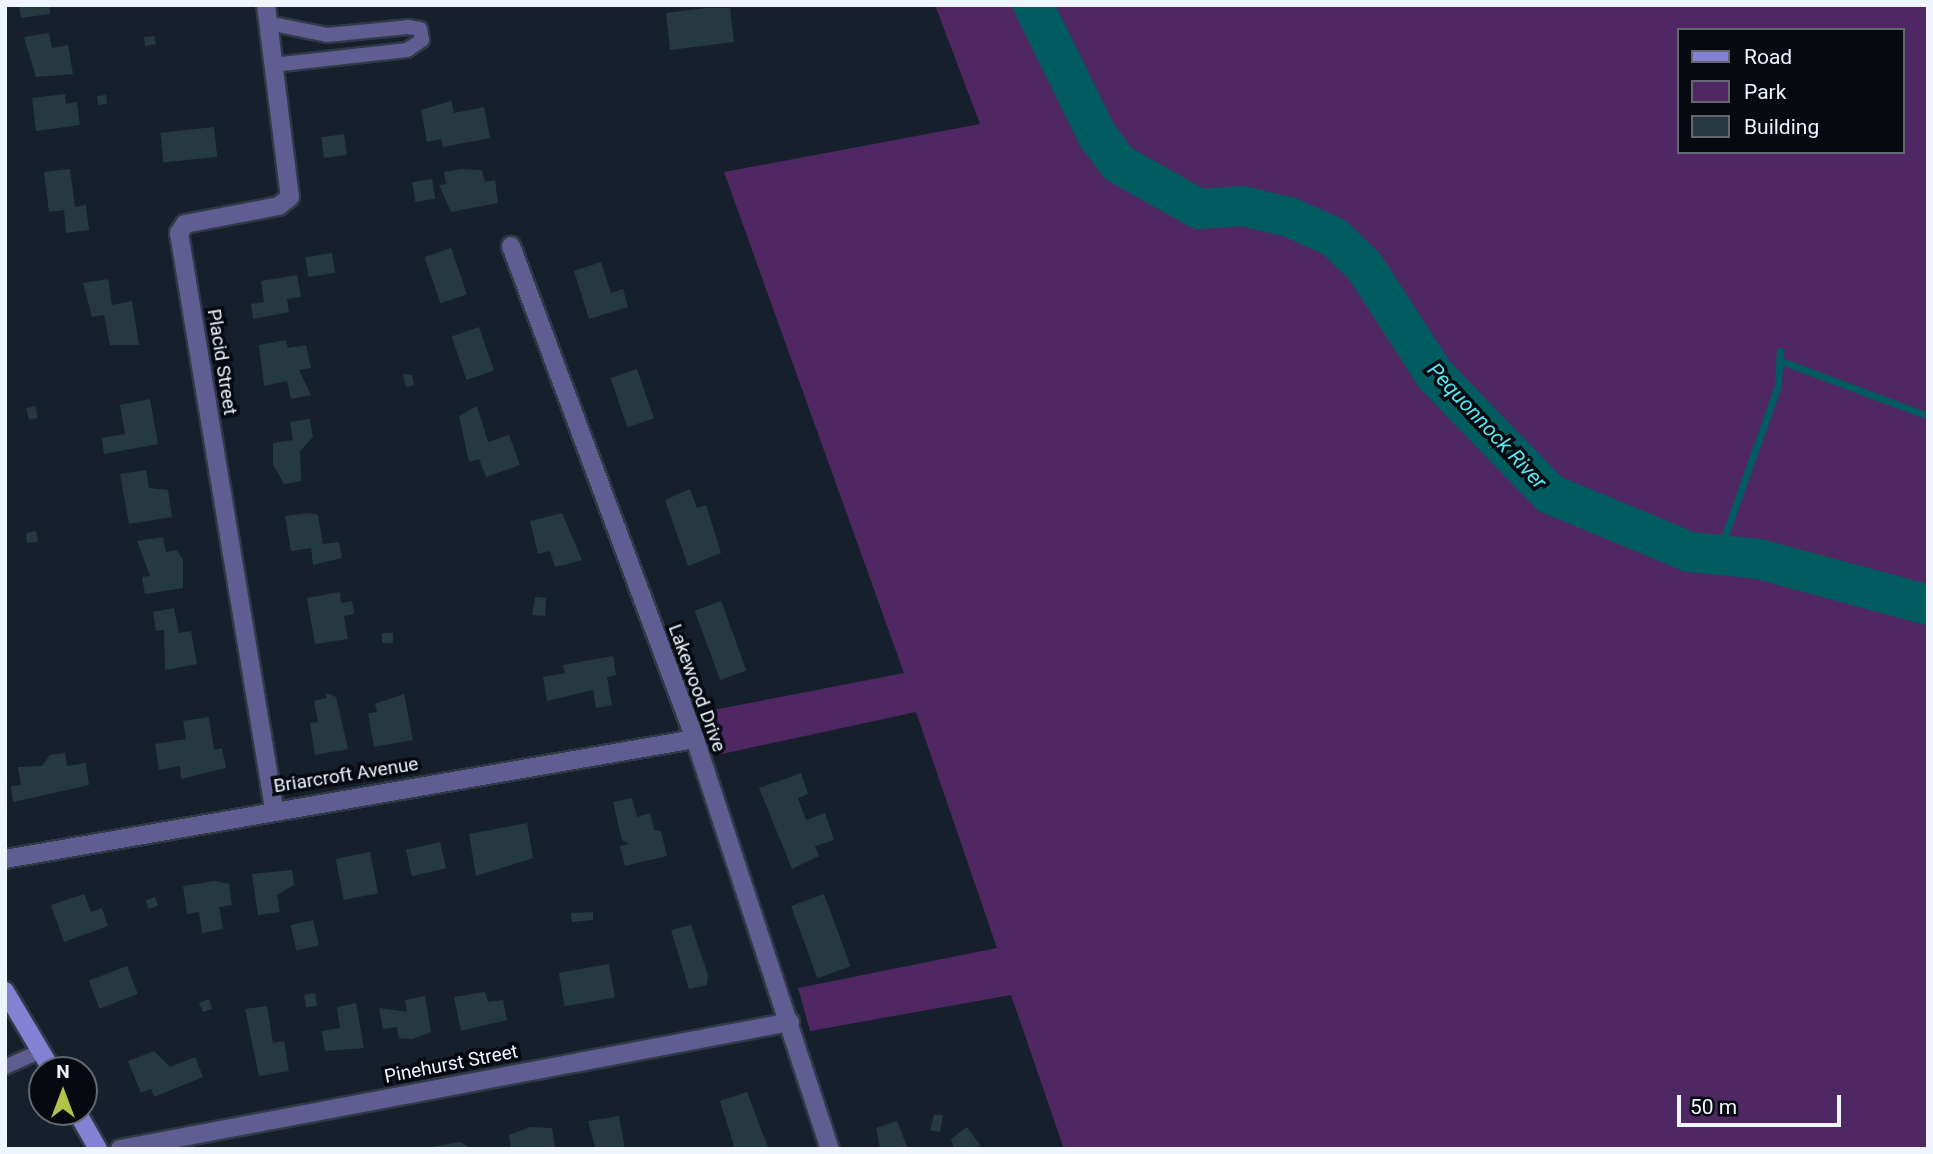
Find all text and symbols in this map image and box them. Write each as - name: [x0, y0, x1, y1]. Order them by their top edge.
- legend: [1678, 28, 1905, 154]
- text: Road: [1744, 45, 1792, 69]
- text: Park: [1744, 80, 1786, 104]
- text: Building: [1744, 115, 1819, 139]
- street label: Placid Street: [202, 307, 242, 417]
- water label: Pequonnock River: [1422, 358, 1552, 494]
- street label: Lakewood Drive: [663, 621, 731, 755]
- street label: Briarcroft Avenue: [272, 752, 420, 798]
- street label: Pinehurst Street: [382, 1040, 520, 1088]
- north arrow: [28, 1056, 98, 1126]
- text: N: [56, 1060, 70, 1083]
- scale bar: [1681, 1080, 1846, 1124]
- text: 50 m: [1690, 1095, 1737, 1119]

